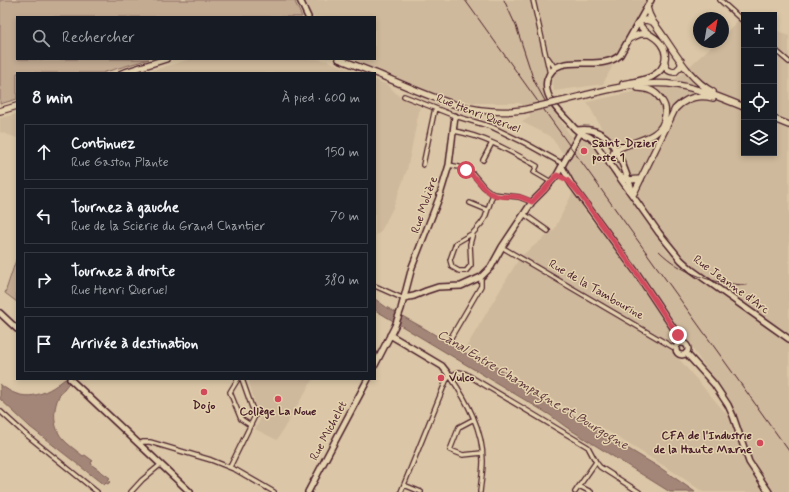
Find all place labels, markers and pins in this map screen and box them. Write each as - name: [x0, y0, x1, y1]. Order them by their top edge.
- place label: Saint-Dizier poste 1: [592, 136, 657, 166]
- marker: Saint-Dizier poste 1: [579, 146, 589, 156]
- place label: Vulco: [449, 370, 474, 386]
- marker: Vulco: [436, 373, 446, 383]
- marker: Dojo: [199, 387, 209, 397]
- marker: Collège La Noue: [273, 394, 283, 404]
- place label: Dojo: [193, 398, 216, 414]
- place label: Collège La Noue: [240, 404, 317, 420]
- place label: CFA de l'Industrie de la Haute Marne: [654, 428, 753, 458]
- marker: CFA de l'Industrie de la Haute Marne: [755, 438, 765, 448]

